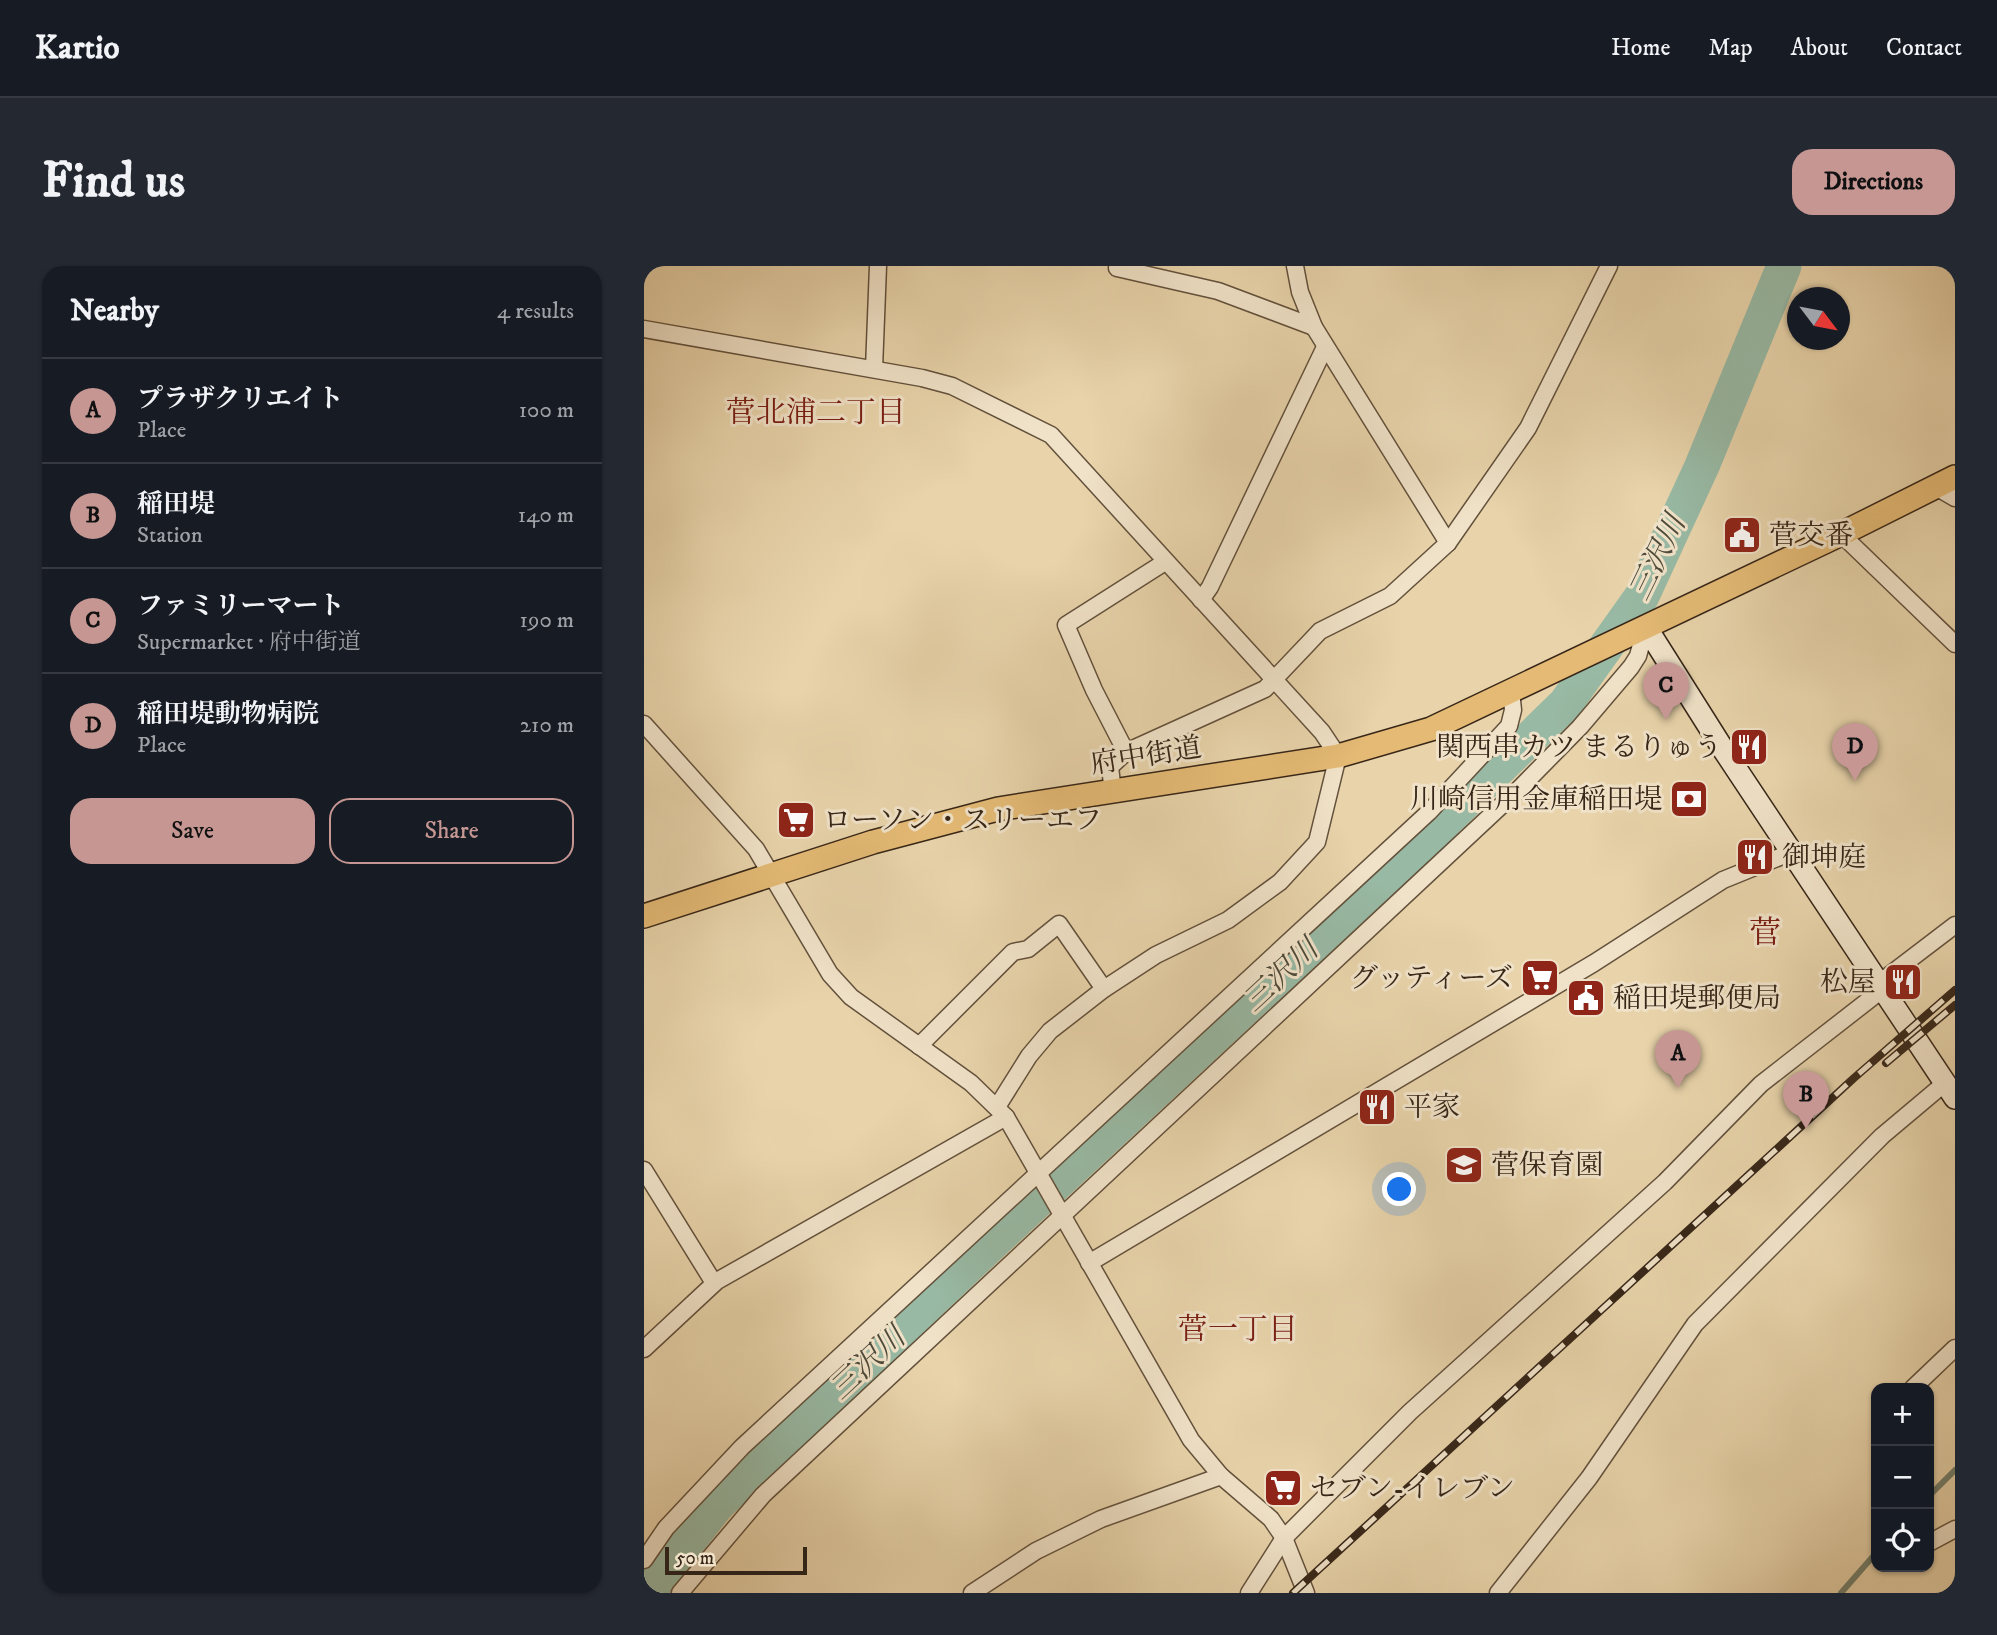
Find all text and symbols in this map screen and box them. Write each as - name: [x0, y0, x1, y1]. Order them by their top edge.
- text: Kartio: [35, 28, 120, 69]
- text: Home: [1611, 33, 1670, 63]
- text: Map: [1708, 33, 1753, 63]
- text: About: [1791, 33, 1848, 63]
- text: Contact: [1886, 33, 1962, 63]
- button: Directions: [1792, 149, 1955, 215]
- text: Find us: [42, 151, 185, 213]
- north arrow: [1787, 287, 1850, 350]
- text: Nearby: [70, 293, 159, 330]
- text: 4 results: [497, 297, 574, 326]
- text: プラザクリエイト: [137, 383, 343, 416]
- district label: 菅北浦二丁目: [726, 395, 906, 432]
- text: A: [86, 396, 100, 425]
- text: 100 m: [519, 396, 574, 425]
- text: Place: [137, 416, 186, 445]
- text: 稲田堤: [137, 488, 215, 521]
- text: B: [86, 501, 100, 530]
- text: 140 m: [518, 501, 574, 530]
- water label: 三沢川: [1622, 507, 1696, 607]
- public building icon: 菅交番: [1721, 514, 1763, 556]
- place label: 菅交番: [1769, 518, 1853, 553]
- text: Station: [137, 521, 203, 550]
- text: ファミリーマート: [137, 590, 344, 623]
- text: C: [85, 606, 101, 635]
- text: 190 m: [520, 606, 574, 635]
- text: Supermarket · 府中街道: [137, 628, 361, 657]
- pin: C: [1643, 662, 1689, 720]
- text: 稲田堤動物病院: [137, 698, 319, 731]
- text: D: [84, 711, 102, 740]
- text: 210 m: [520, 711, 574, 740]
- pin: D: [1832, 723, 1878, 781]
- restaurant icon: 関西串カツ まるりゅう: [1728, 726, 1770, 768]
- street label: 府中街道: [1088, 730, 1204, 782]
- place label: 関西串カツ まるりゅう: [1436, 730, 1722, 765]
- text: Place: [137, 731, 186, 760]
- bank icon: 川崎信用金庫稲田堤: [1668, 778, 1710, 820]
- place label: 川崎信用金庫稲田堤: [1410, 782, 1662, 817]
- button: Save: [70, 798, 315, 864]
- button: Share: [329, 798, 574, 864]
- supermarket icon: ローソン・スリーエフ: [775, 799, 817, 841]
- place label: ローソン・スリーエフ: [823, 803, 1102, 838]
- restaurant icon: 御坤庭: [1734, 836, 1776, 878]
- place label: 御坤庭: [1782, 840, 1866, 875]
- district label: 菅: [1749, 914, 1781, 954]
- water label: 三沢川: [1235, 930, 1329, 1020]
- supermarket icon: グッティーズ: [1519, 957, 1561, 999]
- place label: グッティーズ: [1350, 961, 1513, 996]
- restaurant icon: 松屋: [1882, 961, 1924, 1003]
- place label: 松屋: [1820, 965, 1876, 1000]
- public building icon: 稲田堤郵便局: [1565, 977, 1607, 1019]
- place label: 稲田堤郵便局: [1613, 981, 1781, 1016]
- pin: A: [1655, 1030, 1701, 1088]
- pin: B: [1783, 1071, 1829, 1129]
- restaurant icon: 平家: [1356, 1086, 1398, 1128]
- place label: 平家: [1404, 1090, 1460, 1125]
- school or university icon: 菅保育園: [1443, 1144, 1485, 1186]
- place label: 菅保育園: [1491, 1148, 1603, 1183]
- your location: [1382, 1172, 1416, 1206]
- district label: 菅一丁目: [1178, 1312, 1298, 1349]
- water label: 三沢川: [822, 1318, 916, 1408]
- map controls: [1871, 1383, 1934, 1572]
- button: +: [1871, 1383, 1934, 1446]
- button: −: [1871, 1446, 1934, 1509]
- supermarket icon: セブン-イレブン: [1262, 1467, 1304, 1509]
- place label: セブン-イレブン: [1310, 1471, 1515, 1506]
- button: locate: [1871, 1509, 1934, 1572]
- scale bar: [665, 1544, 807, 1576]
- text: 50 m: [676, 1547, 714, 1570]

